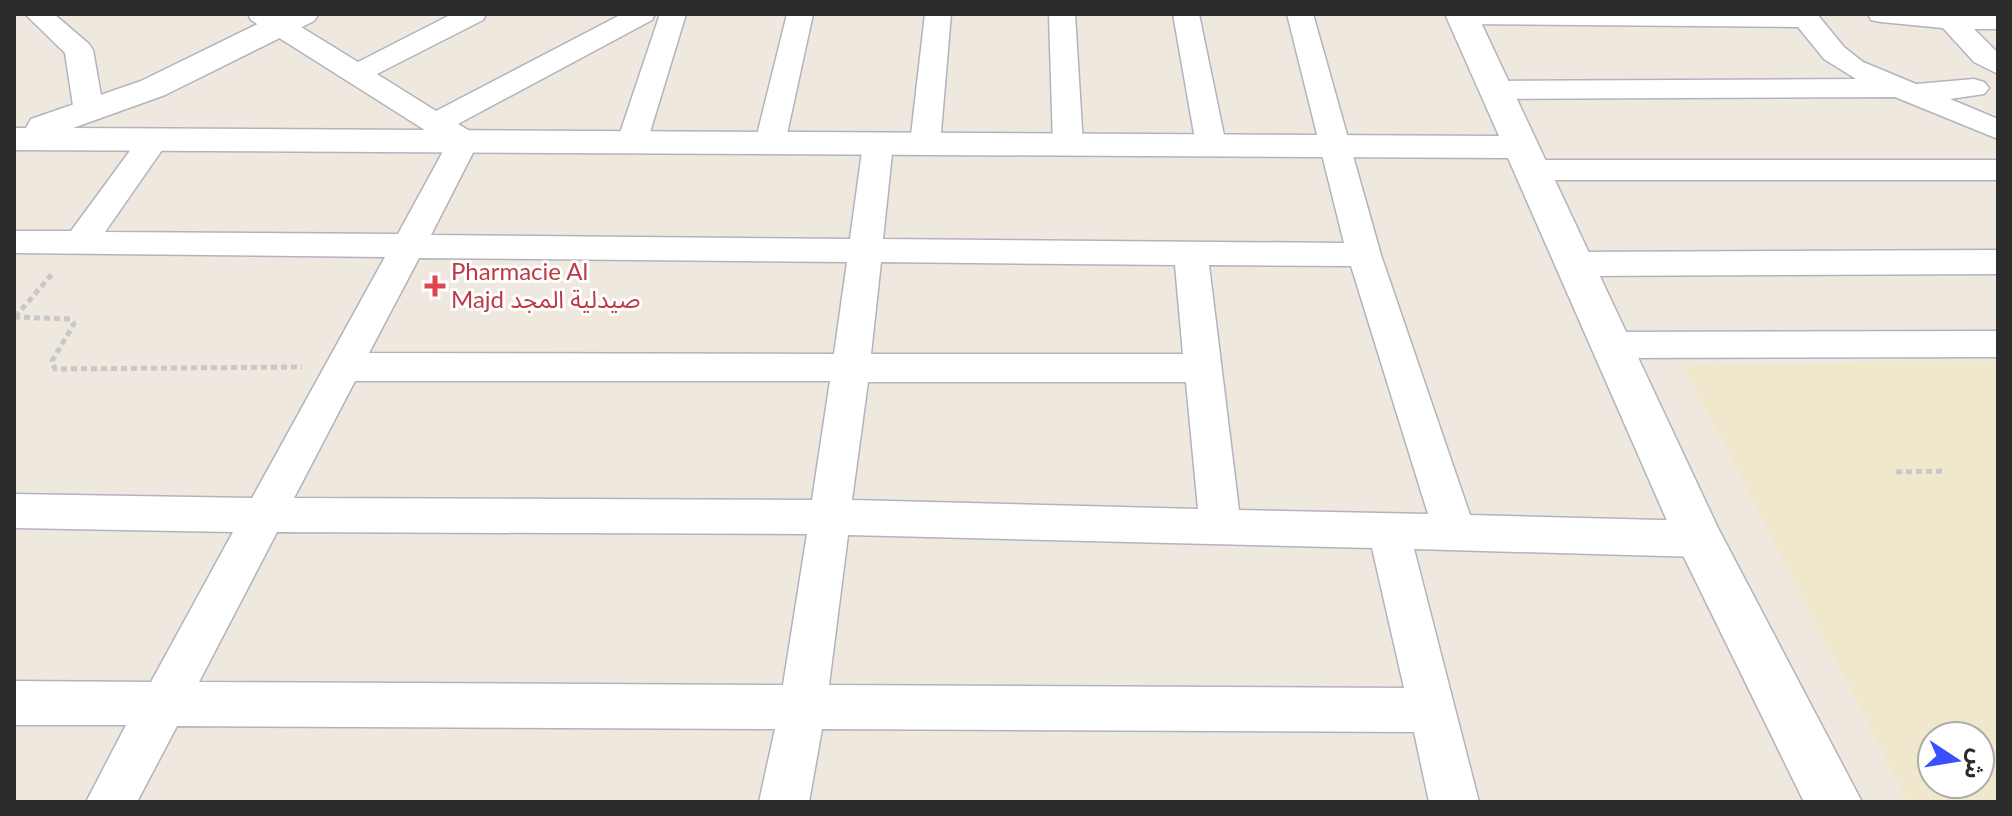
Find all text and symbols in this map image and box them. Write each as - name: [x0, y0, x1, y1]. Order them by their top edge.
- place label: Pharmacie Al Majd صيدلية المجد: [451, 256, 640, 313]
- marker: Pharmacie Al Majd صيدلية المجد: [426, 277, 444, 295]
- north arrow: [1916, 720, 1996, 800]
- text: ش: [1960, 747, 1992, 782]

